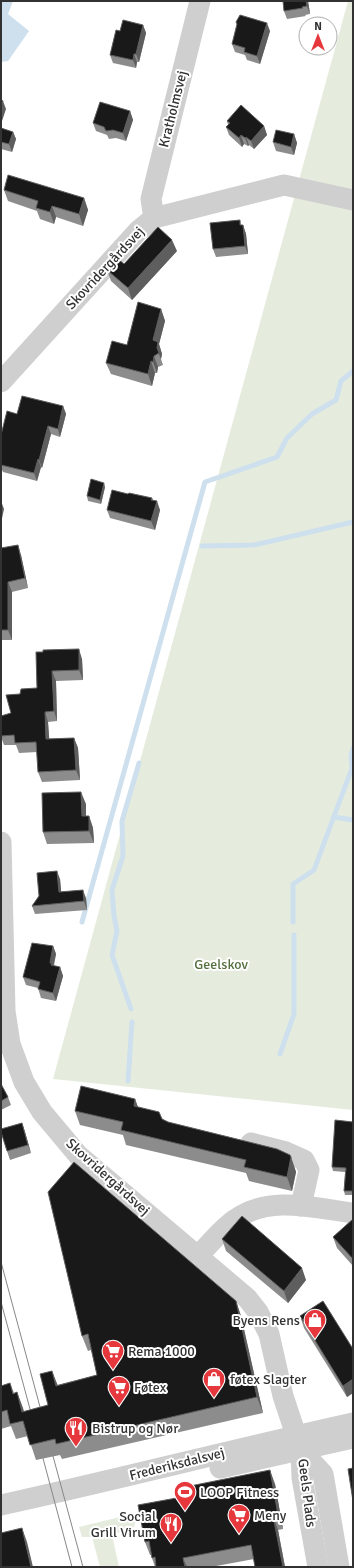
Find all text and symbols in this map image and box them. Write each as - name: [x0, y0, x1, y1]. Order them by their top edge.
- north arrow: [298, 16, 338, 56]
- text: N: [314, 20, 322, 33]
- street label: Kratholmsvej: [155, 69, 191, 149]
- street label: Skovridergårdsvej: [62, 223, 148, 313]
- park label: Geelskov: [194, 956, 248, 973]
- street label: Skovridergårdsvej: [63, 1135, 153, 1219]
- shop icon: Byens Rens: [302, 1307, 328, 1340]
- place label: Byens Rens: [233, 1312, 300, 1329]
- supermarket icon: Rema 1000: [100, 1338, 126, 1371]
- place label: Rema 1000: [128, 1343, 195, 1360]
- shop icon: føtex Slagter: [201, 1366, 227, 1399]
- place label: føtex Slagter: [230, 1371, 307, 1388]
- supermarket icon: Føtex: [106, 1374, 132, 1407]
- place label: Føtex: [134, 1379, 167, 1396]
- restaurant icon: Bistrup og Nør: [63, 1415, 89, 1448]
- place label: Bistrup og Nør: [92, 1420, 179, 1437]
- street label: Frederiksdalsvej: [128, 1444, 226, 1484]
- street label: Geels Plads: [294, 1458, 320, 1528]
- sports icon: LOOP Fitness: [172, 1479, 198, 1512]
- place label: LOOP Fitness: [200, 1484, 279, 1501]
- supermarket icon: Meny: [226, 1502, 252, 1535]
- place label: Meny: [254, 1507, 287, 1524]
- place label: Social Grill Virum: [91, 1508, 156, 1541]
- restaurant icon: Social Grill Virum: [158, 1511, 184, 1544]

